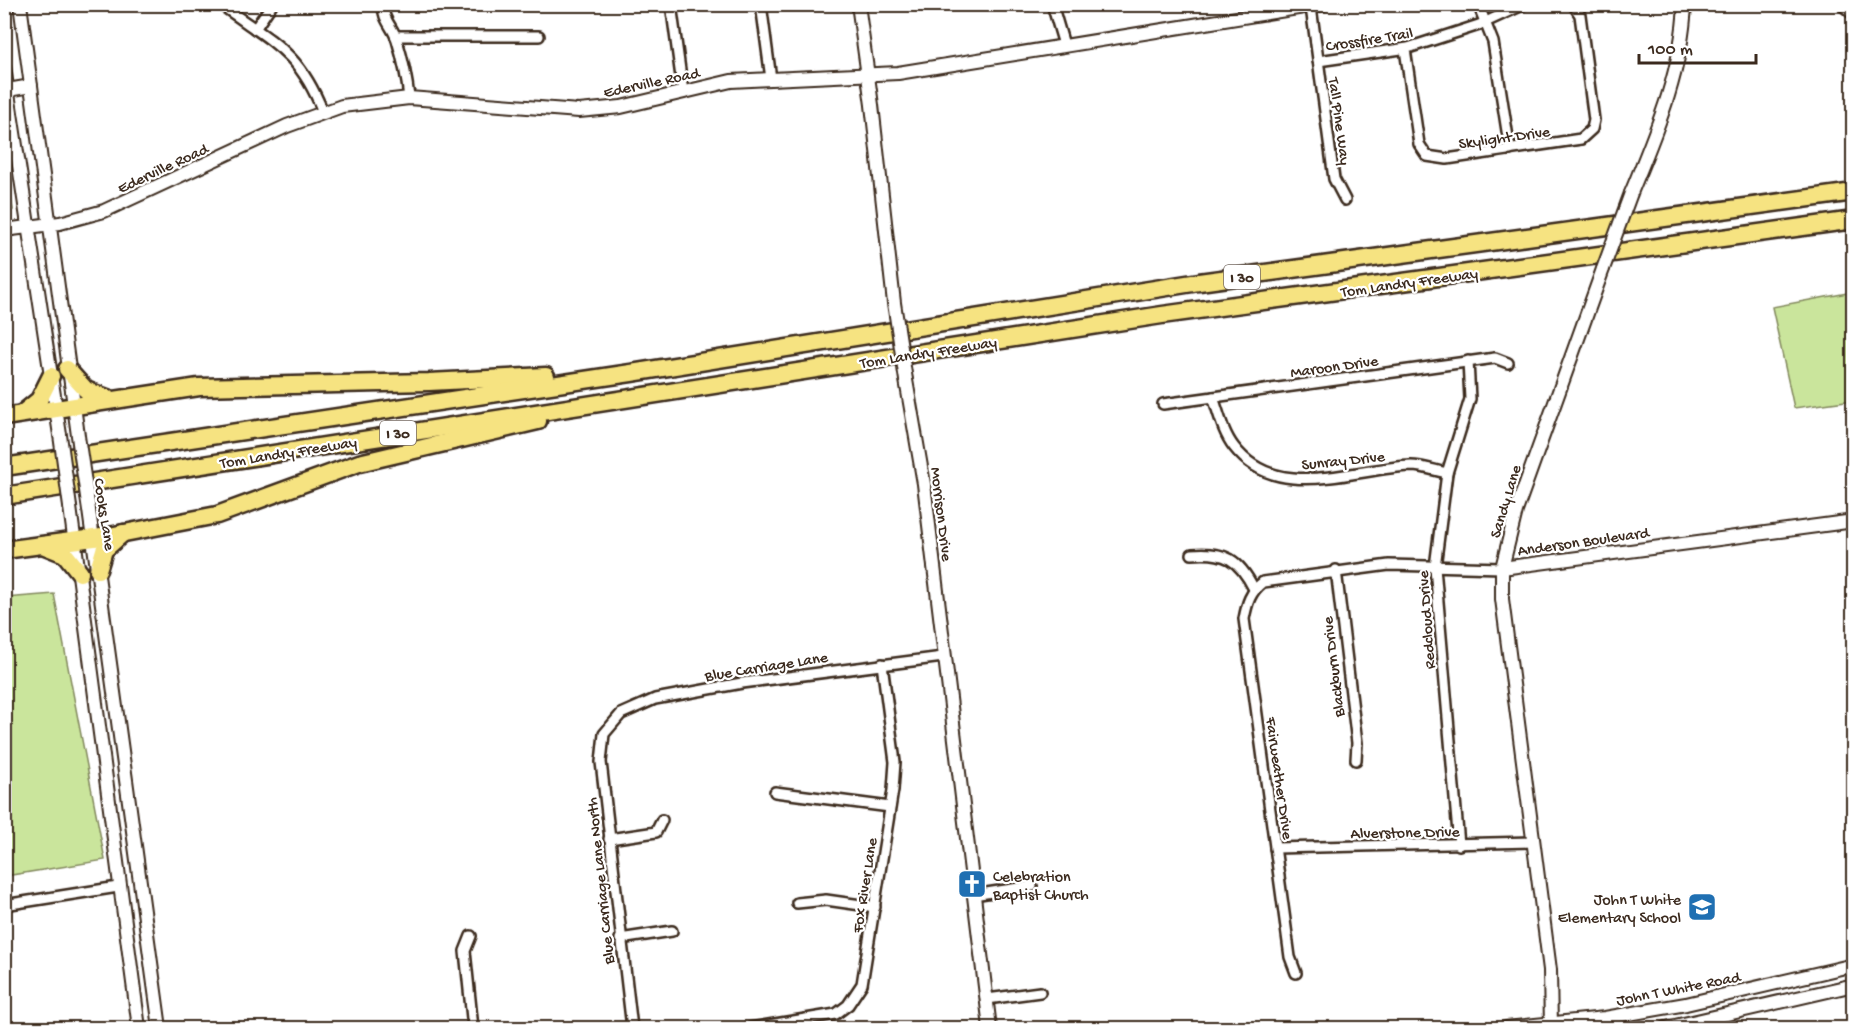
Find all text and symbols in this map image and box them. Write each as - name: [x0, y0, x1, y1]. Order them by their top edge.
- street label: Crossfire Trail: [1325, 25, 1415, 58]
- scale bar: [1639, 27, 1756, 65]
- text: 100 m: [1647, 40, 1693, 61]
- street label: Ederville Road: [602, 65, 703, 104]
- street label: Tall Pine Way: [1322, 76, 1353, 167]
- street label: Skylight Drive: [1457, 124, 1552, 155]
- street label: Ederville Road: [115, 140, 213, 199]
- road number: I 30: [1224, 265, 1260, 289]
- street label: Tom Landry Freeway: [1339, 265, 1479, 304]
- street label: Tom Landry Freeway: [858, 334, 998, 375]
- street label: Maroon Drive: [1289, 353, 1380, 384]
- road number: I 30: [380, 421, 416, 445]
- street label: Tom Landry Freeway: [218, 434, 358, 475]
- street label: Sunray Drive: [1301, 449, 1387, 476]
- street label: Sandy Lane: [1487, 462, 1528, 541]
- street label: Morrison Drive: [924, 466, 955, 563]
- street label: Cooks Lane: [87, 477, 118, 553]
- street label: Anderson Boulevard: [1516, 525, 1652, 562]
- street label: Redcloud Drive: [1416, 569, 1441, 670]
- street label: Blackburn Drive: [1320, 615, 1351, 719]
- street label: Blue Carriage Lane: [703, 649, 830, 688]
- street label: Fairweather Drive: [1259, 715, 1296, 842]
- street label: Blue Carriage Lane North: [584, 796, 621, 966]
- street label: Alverstone Drive: [1350, 824, 1461, 845]
- street label: Fox River Lane: [849, 836, 883, 935]
- church icon: Celebration Baptist Church: [956, 868, 988, 900]
- place label: Celebration Baptist Church: [992, 869, 1089, 906]
- school or university icon: John T White Elementary School: [1686, 891, 1718, 923]
- place label: John T White Elementary School: [1558, 892, 1682, 929]
- street label: John T White Road: [1615, 969, 1744, 1012]

